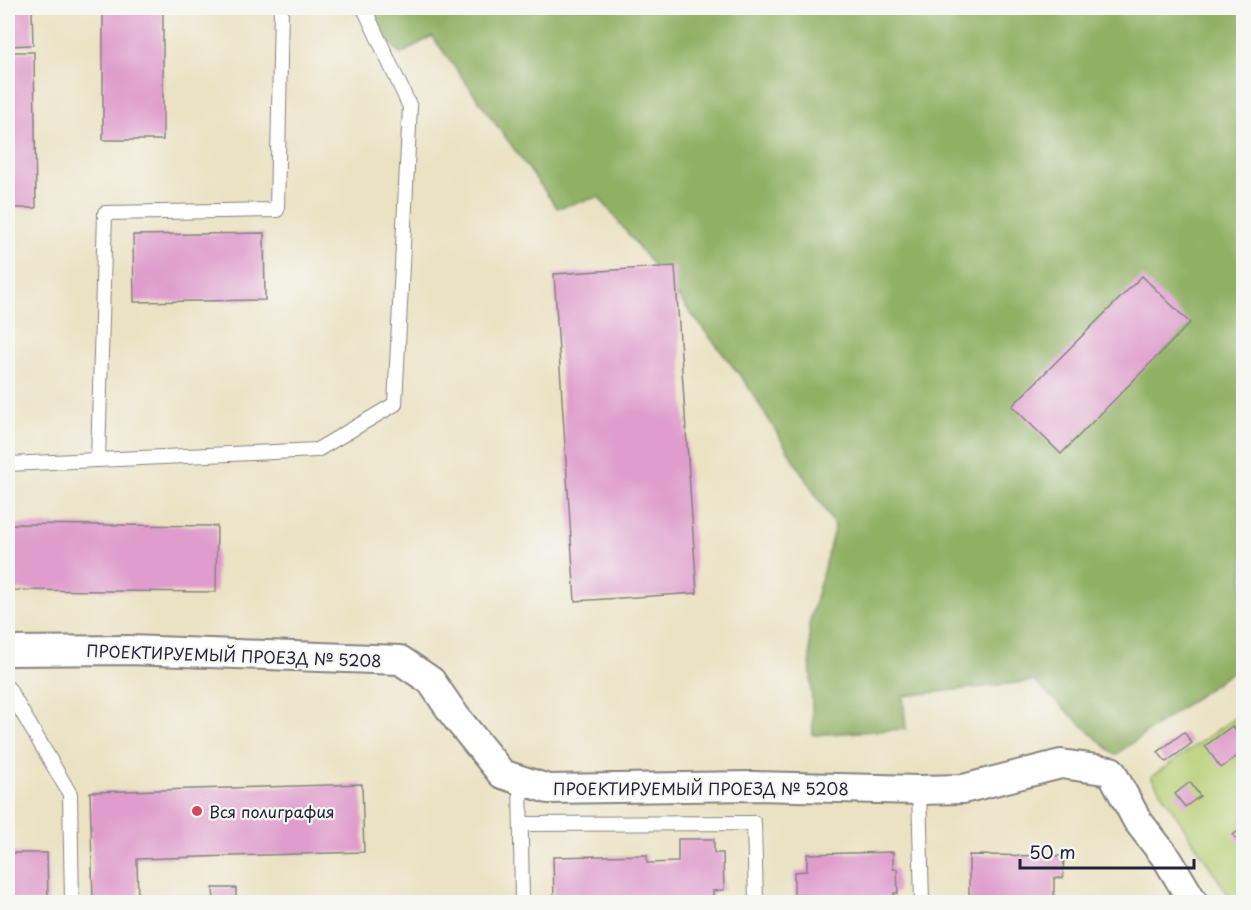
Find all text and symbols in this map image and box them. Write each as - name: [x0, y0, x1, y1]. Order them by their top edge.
- street label: ПРОЕКТИРУЕМЫЙ ПРОЕЗД № 5208: [86, 638, 382, 672]
- street label: ПРОЕКТИРУЕМЫЙ ПРОЕЗД № 5208: [553, 776, 849, 800]
- place label: Вся полиграфия: [209, 799, 335, 823]
- marker: Вся полиграфия: [190, 804, 204, 818]
- scale bar: [1020, 832, 1194, 870]
- text: 50 m: [1029, 838, 1076, 865]

